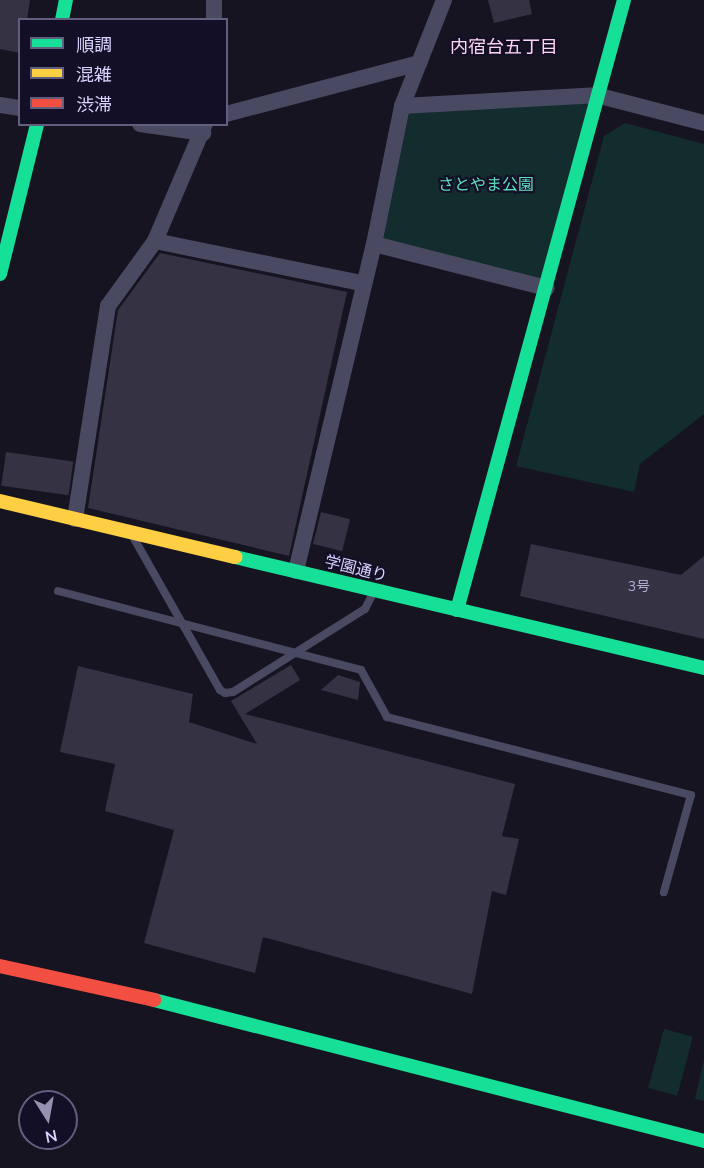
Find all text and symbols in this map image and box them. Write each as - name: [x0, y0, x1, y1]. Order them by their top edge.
- legend: [18, 18, 228, 126]
- text: 順調: [76, 33, 112, 57]
- district label: 内宿台五丁目: [450, 36, 558, 58]
- text: 混雑: [76, 63, 112, 87]
- text: 渋滞: [76, 93, 112, 117]
- park label: さとやま公園: [438, 175, 534, 195]
- street label: 学園通り: [323, 552, 389, 586]
- house number: 3号: [628, 579, 650, 595]
- north arrow: [18, 1090, 78, 1150]
- text: N: [43, 1124, 59, 1148]

